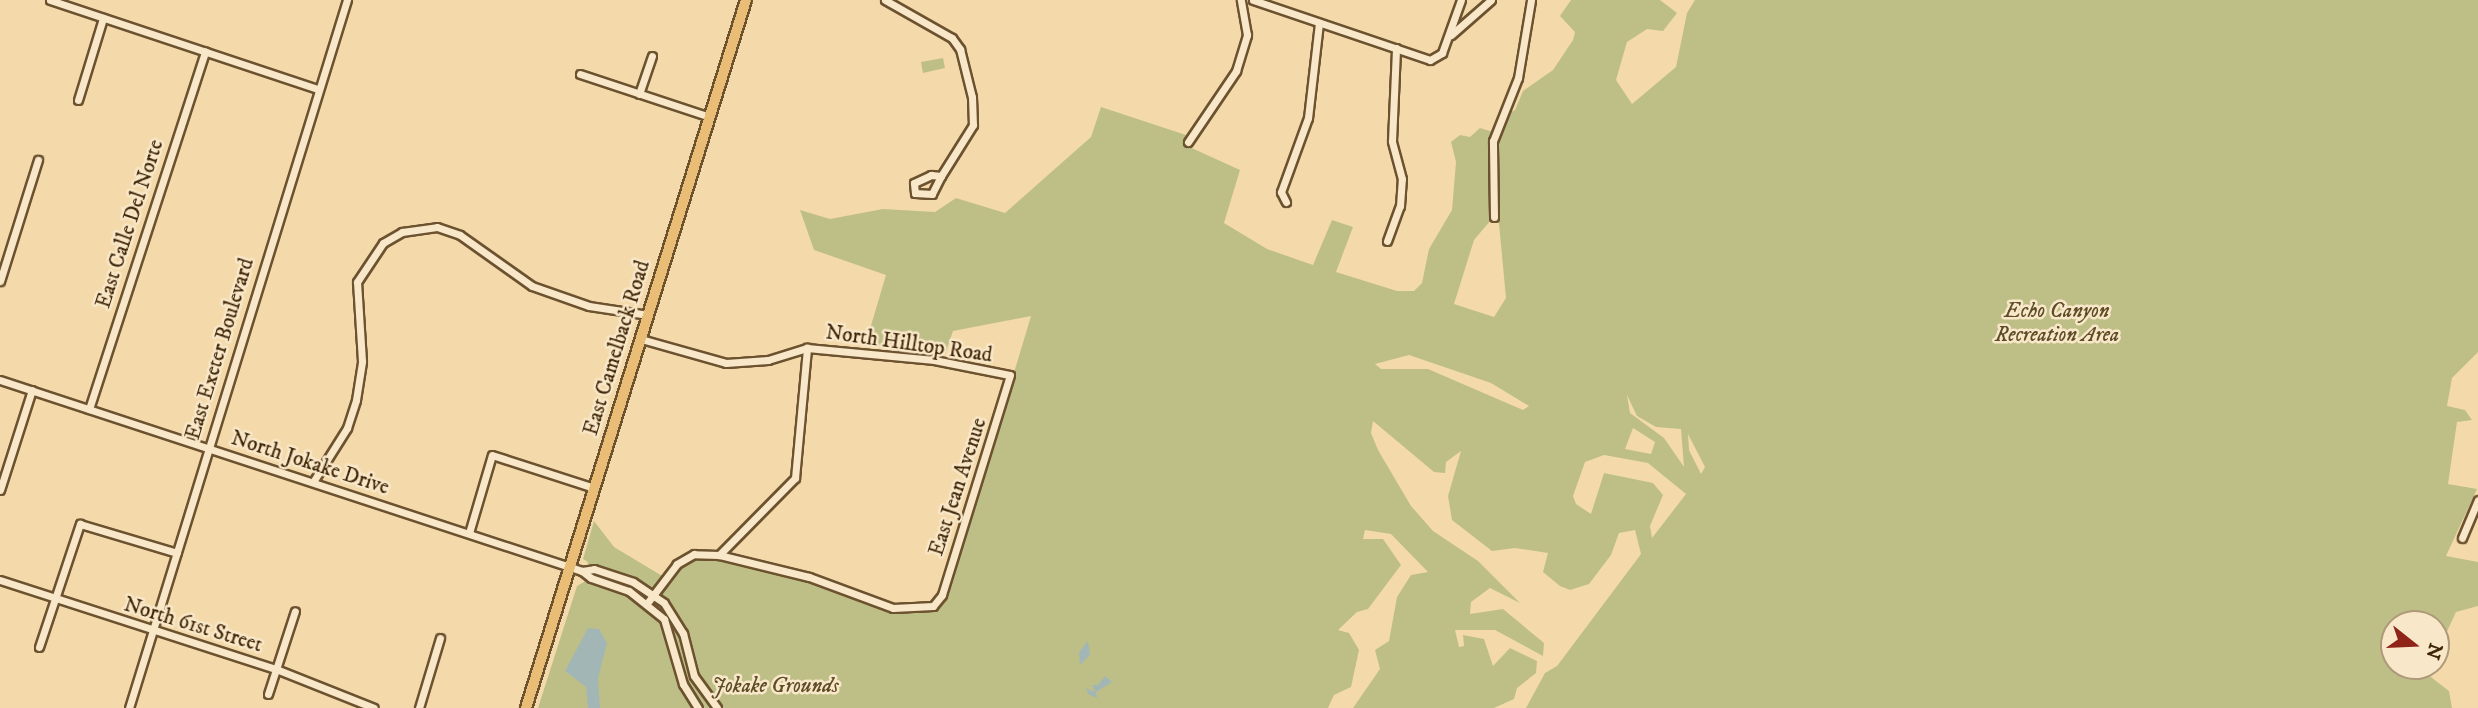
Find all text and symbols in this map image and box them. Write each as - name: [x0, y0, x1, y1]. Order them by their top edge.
- street label: East Calle Del Norte: [91, 136, 169, 312]
- street label: East Exeter Boulevard: [180, 255, 260, 443]
- street label: East Camelback Road: [578, 257, 656, 439]
- park label: Echo Canyon Recreation Area: [1995, 298, 2119, 348]
- street label: North Hilltop Road: [824, 320, 994, 368]
- street label: East Jean Avenue: [924, 415, 992, 559]
- street label: North Jokake Drive: [228, 426, 392, 500]
- street label: North 61st Street: [121, 592, 265, 658]
- north arrow: [2380, 610, 2450, 680]
- text: N: [2420, 640, 2447, 662]
- park label: Jokake Grounds: [711, 673, 839, 699]

